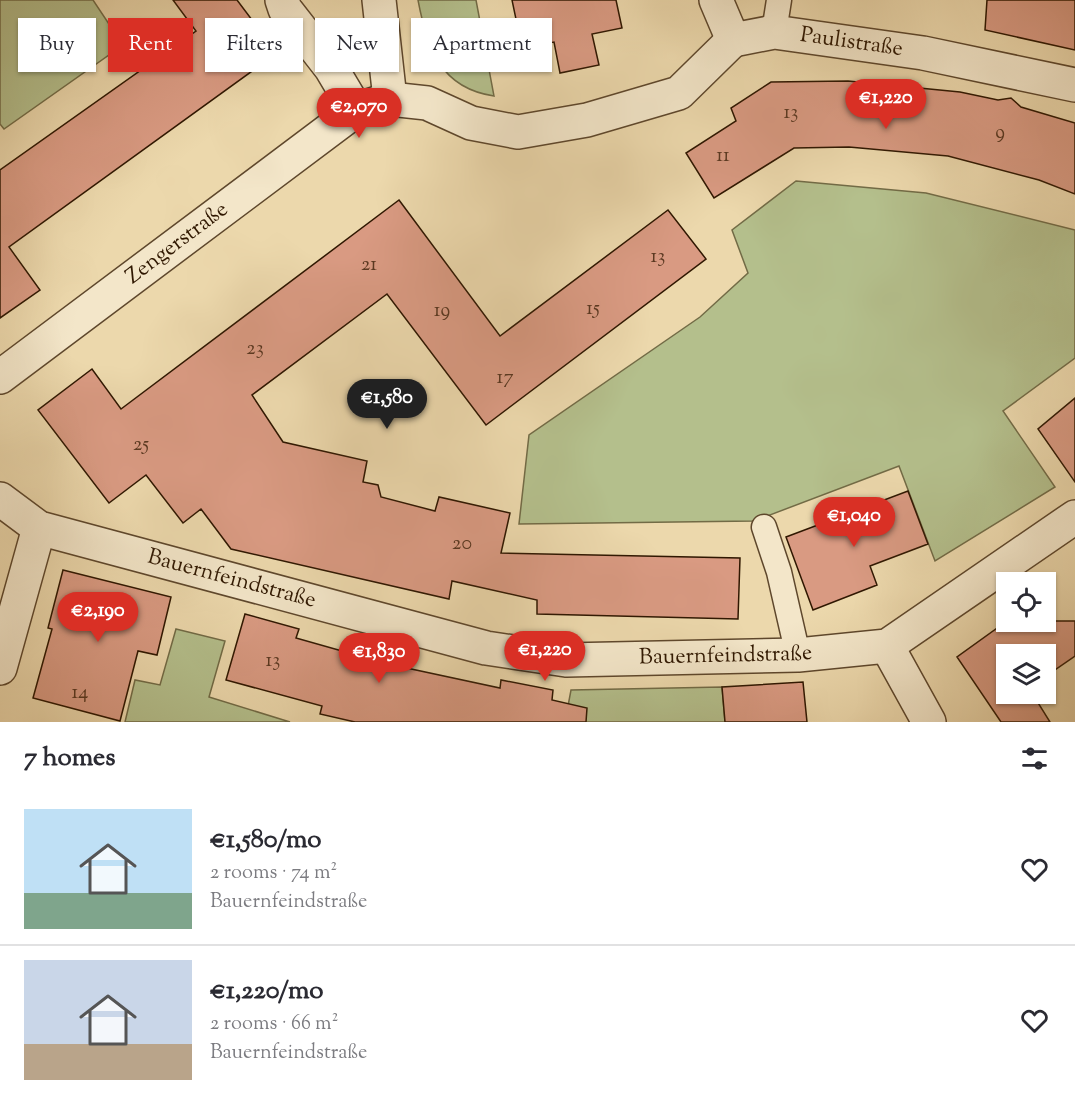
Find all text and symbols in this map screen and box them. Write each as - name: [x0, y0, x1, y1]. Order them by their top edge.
- chip: Buy: [18, 18, 96, 72]
- chip: Rent: [108, 18, 193, 72]
- chip: Filters: [205, 18, 303, 72]
- chip: New: [315, 18, 399, 72]
- chip: Apartment: [411, 18, 552, 72]
- street label: Paulistraße: [798, 20, 905, 66]
- pin: €1,220: [837, 79, 935, 130]
- text: €1,220: [859, 84, 913, 113]
- pin: €2,070: [310, 88, 408, 139]
- text: €2,070: [331, 93, 387, 122]
- house number: 13: [784, 99, 798, 128]
- house number: 9: [995, 119, 1005, 148]
- house number: 11: [716, 142, 730, 171]
- street label: Zengerstraße: [120, 195, 236, 293]
- house number: 13: [651, 243, 665, 272]
- house number: 21: [361, 251, 377, 280]
- house number: 15: [586, 295, 600, 324]
- house number: 19: [434, 297, 450, 326]
- house number: 23: [246, 335, 264, 364]
- house number: 17: [497, 364, 513, 393]
- pin: €1,580: [338, 379, 436, 430]
- text: €1,580: [361, 384, 413, 413]
- house number: 25: [133, 431, 149, 460]
- pin: €1,040: [805, 497, 903, 548]
- text: €1,040: [827, 502, 881, 531]
- house number: 20: [452, 530, 472, 559]
- street label: Bauernfeindstraße: [144, 542, 319, 618]
- map controls: [996, 572, 1056, 704]
- button: locate: [996, 572, 1056, 632]
- pin: €2,190: [49, 592, 147, 643]
- text: €2,190: [71, 597, 125, 626]
- pin: €1,220: [496, 631, 594, 682]
- pin: €1,830: [330, 633, 428, 684]
- text: €1,220: [518, 636, 572, 665]
- text: €1,830: [353, 638, 405, 667]
- street label: Bauernfeindstraße: [639, 638, 814, 674]
- button: layers: [996, 644, 1056, 704]
- house number: 13: [266, 647, 280, 676]
- house number: 14: [72, 679, 88, 708]
- text: 7 homes: [24, 740, 115, 777]
- icon: filters: [1018, 742, 1051, 775]
- text: €1,580/mo: [210, 822, 321, 859]
- icon: home: [72, 833, 144, 905]
- icon: heart: [1018, 853, 1051, 886]
- text: 2 rooms · 74 m²: [210, 859, 337, 888]
- text: Bauernfeindstraße: [210, 888, 367, 917]
- text: €1,220/mo: [210, 973, 323, 1010]
- icon: home: [72, 984, 144, 1056]
- icon: heart: [1018, 1004, 1051, 1037]
- text: 2 rooms · 66 m²: [210, 1010, 338, 1039]
- text: Bauernfeindstraße: [210, 1039, 367, 1068]

